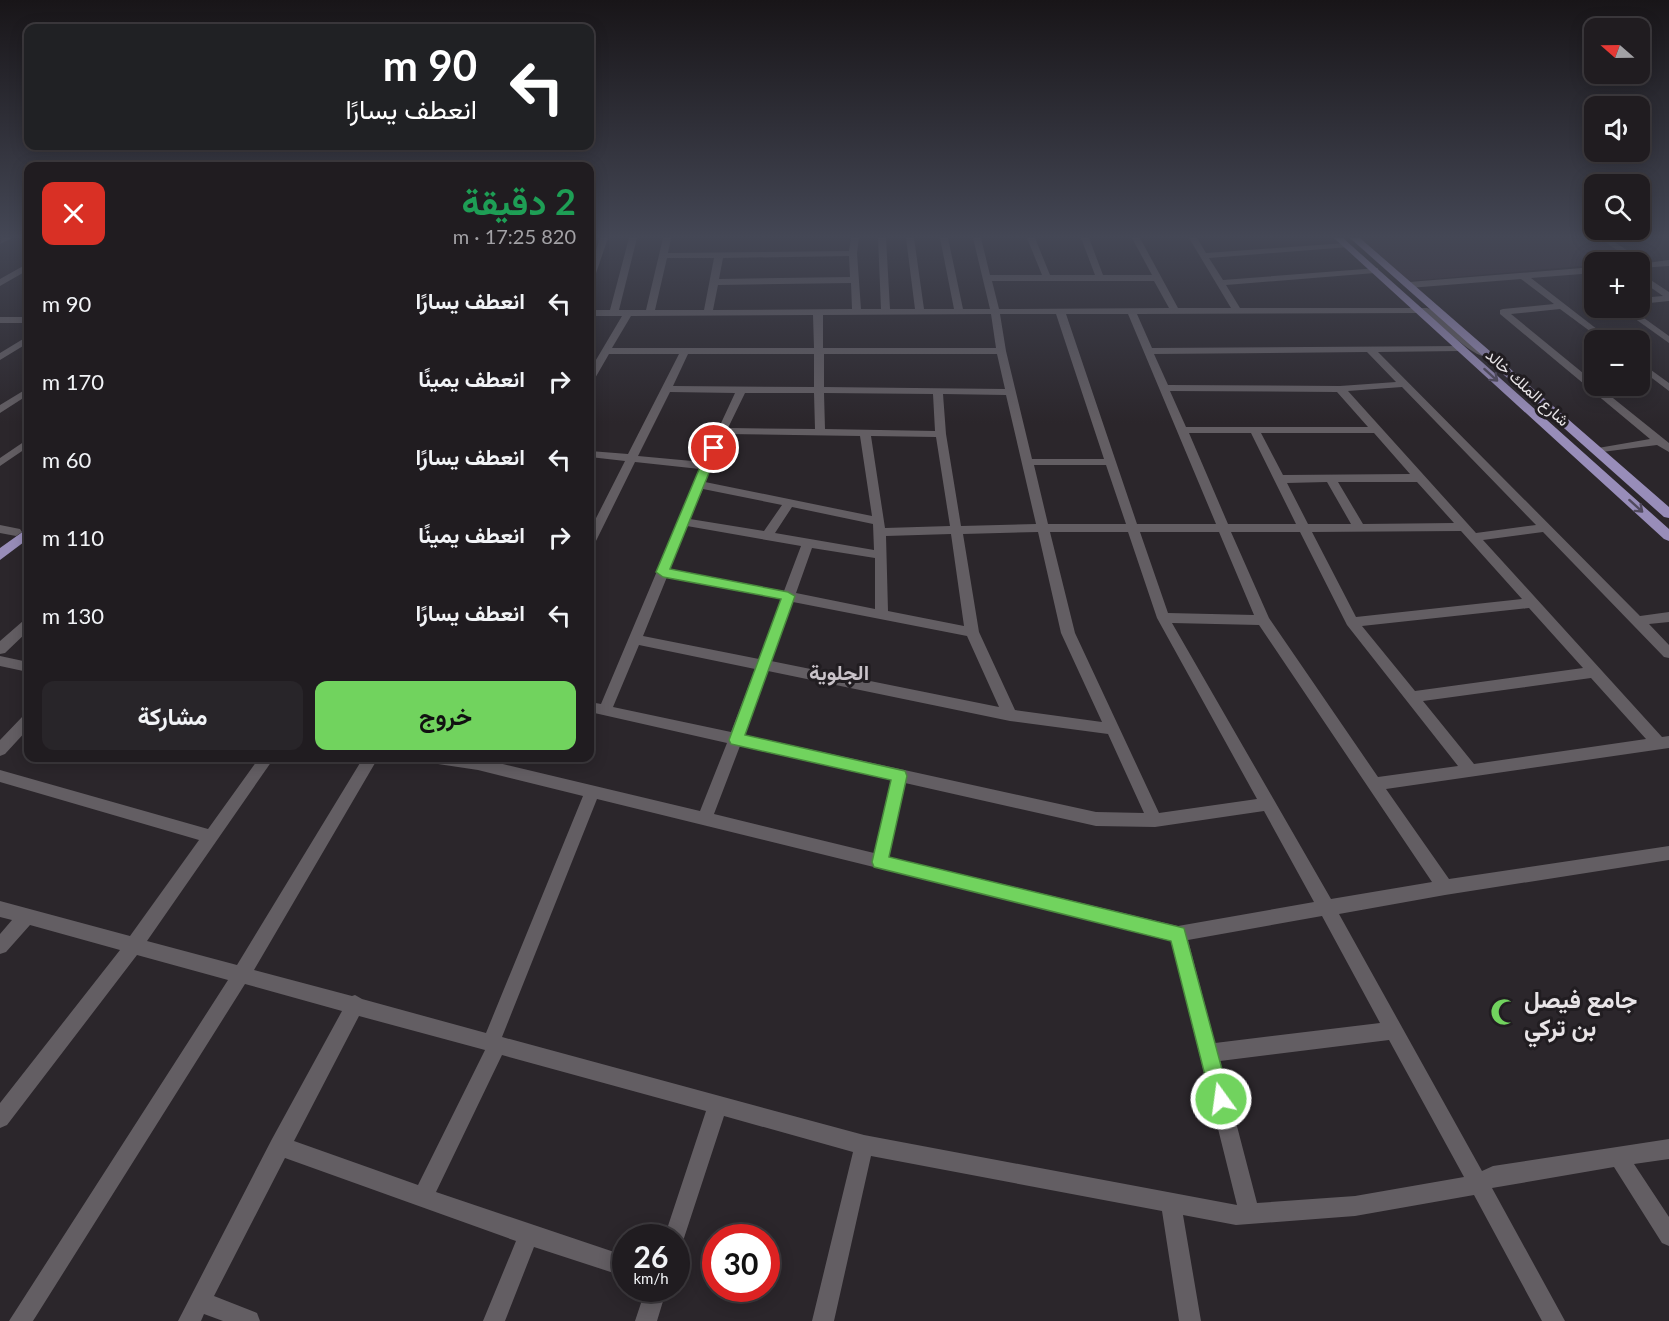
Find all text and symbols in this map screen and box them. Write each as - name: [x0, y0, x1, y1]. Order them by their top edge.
- north arrow: [1584, 18, 1650, 84]
- map controls: [1584, 18, 1650, 396]
- text: 90 m: [383, 40, 477, 90]
- icon: left: [498, 48, 576, 126]
- text: انعطف يسارًا: [345, 92, 477, 125]
- button: sound: [1584, 96, 1650, 162]
- button: search: [1584, 174, 1650, 240]
- text: 2 دقيقة: [461, 179, 576, 223]
- button: close: [42, 182, 105, 245]
- text: 820 m · 17:25: [453, 224, 576, 248]
- button: +: [1584, 252, 1650, 318]
- text: انعطف يسارًا: [416, 287, 525, 314]
- icon: left: [543, 287, 576, 320]
- text: 90 m: [42, 290, 91, 317]
- button: −: [1584, 330, 1650, 396]
- street label: شارع الملك خالد: [1480, 345, 1574, 432]
- text: انعطف يمينًا: [418, 365, 525, 392]
- icon: right: [543, 365, 576, 398]
- text: 170 m: [42, 368, 104, 395]
- one-way arrow: [1483, 368, 1498, 382]
- pin: [688, 422, 739, 473]
- icon: arrive: [697, 431, 730, 464]
- text: انعطف يسارًا: [416, 443, 525, 470]
- icon: left: [543, 443, 576, 476]
- text: 60 m: [42, 446, 91, 473]
- one-way arrow: [1628, 499, 1643, 513]
- text: انعطف يمينًا: [418, 521, 525, 548]
- icon: right: [543, 521, 576, 554]
- text: 110 m: [42, 524, 104, 551]
- text: انعطف يسارًا: [416, 599, 525, 626]
- icon: left: [543, 599, 576, 632]
- text: 130 m: [42, 602, 104, 629]
- district label: الجلوية: [809, 659, 869, 686]
- button: مشاركة: [42, 681, 303, 750]
- button: خروج: [315, 681, 576, 750]
- place label: جامع فيصل بن تركي: [1524, 984, 1637, 1048]
- mosque icon: جامع فيصل بن تركي: [1489, 997, 1519, 1027]
- position arrow: [1189, 1067, 1253, 1131]
- speed limit sign: 30: [702, 1224, 780, 1302]
- text: 26: [634, 1238, 668, 1274]
- text: km/h: [633, 1269, 669, 1287]

